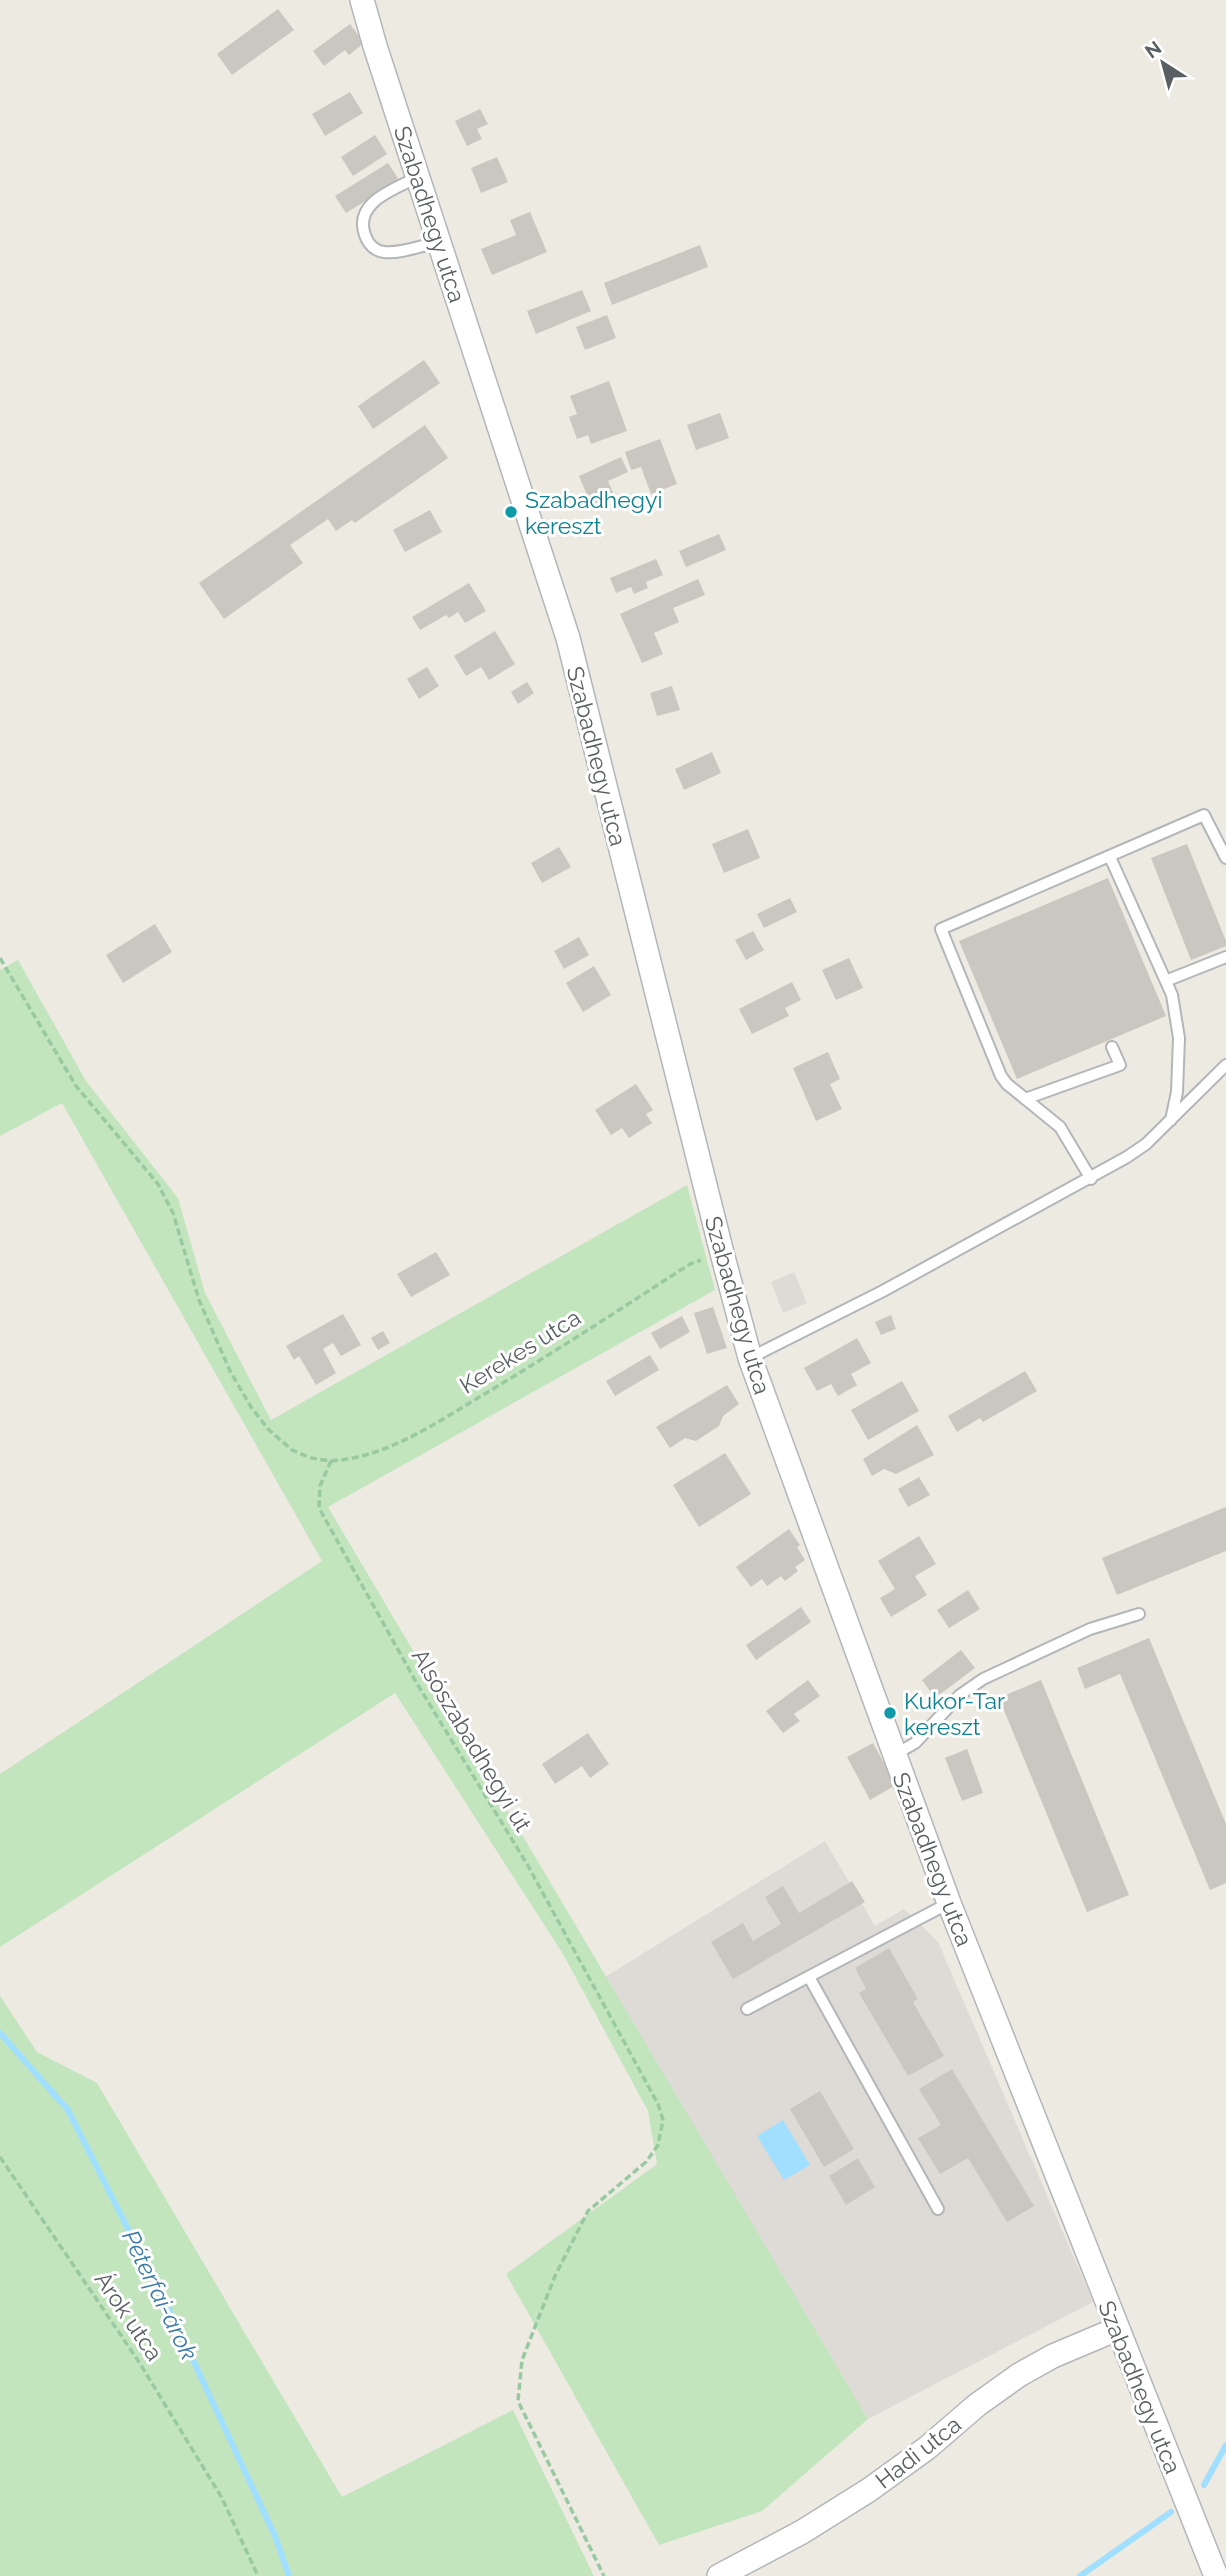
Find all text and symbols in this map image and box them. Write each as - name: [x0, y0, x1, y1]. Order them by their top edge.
- north arrow: [1128, 28, 1198, 98]
- text: N: [1141, 36, 1165, 62]
- street label: Szabadhegy utca: [389, 122, 471, 306]
- place label: Szabadhegyi kereszt: [525, 486, 662, 539]
- marker: Szabadhegyi kereszt: [503, 504, 519, 520]
- street label: Szabadhegy utca: [562, 663, 632, 849]
- street label: Szabadhegy utca: [700, 1213, 776, 1397]
- street label: Kerekes utca: [455, 1303, 585, 1399]
- street label: Alsószabadhegyi út: [407, 1644, 537, 1837]
- place label: Kukor-Tar kereszt: [904, 1687, 1005, 1740]
- marker: Kukor-Tar kereszt: [882, 1705, 898, 1721]
- street label: Szabadhegy utca: [887, 1768, 979, 1950]
- water label: Péterfai-árok: [116, 2225, 204, 2365]
- street label: Árok utca: [89, 2266, 169, 2366]
- street label: Szabadhegy utca: [1093, 2297, 1187, 2477]
- street label: Hadi utca: [870, 2410, 966, 2494]

